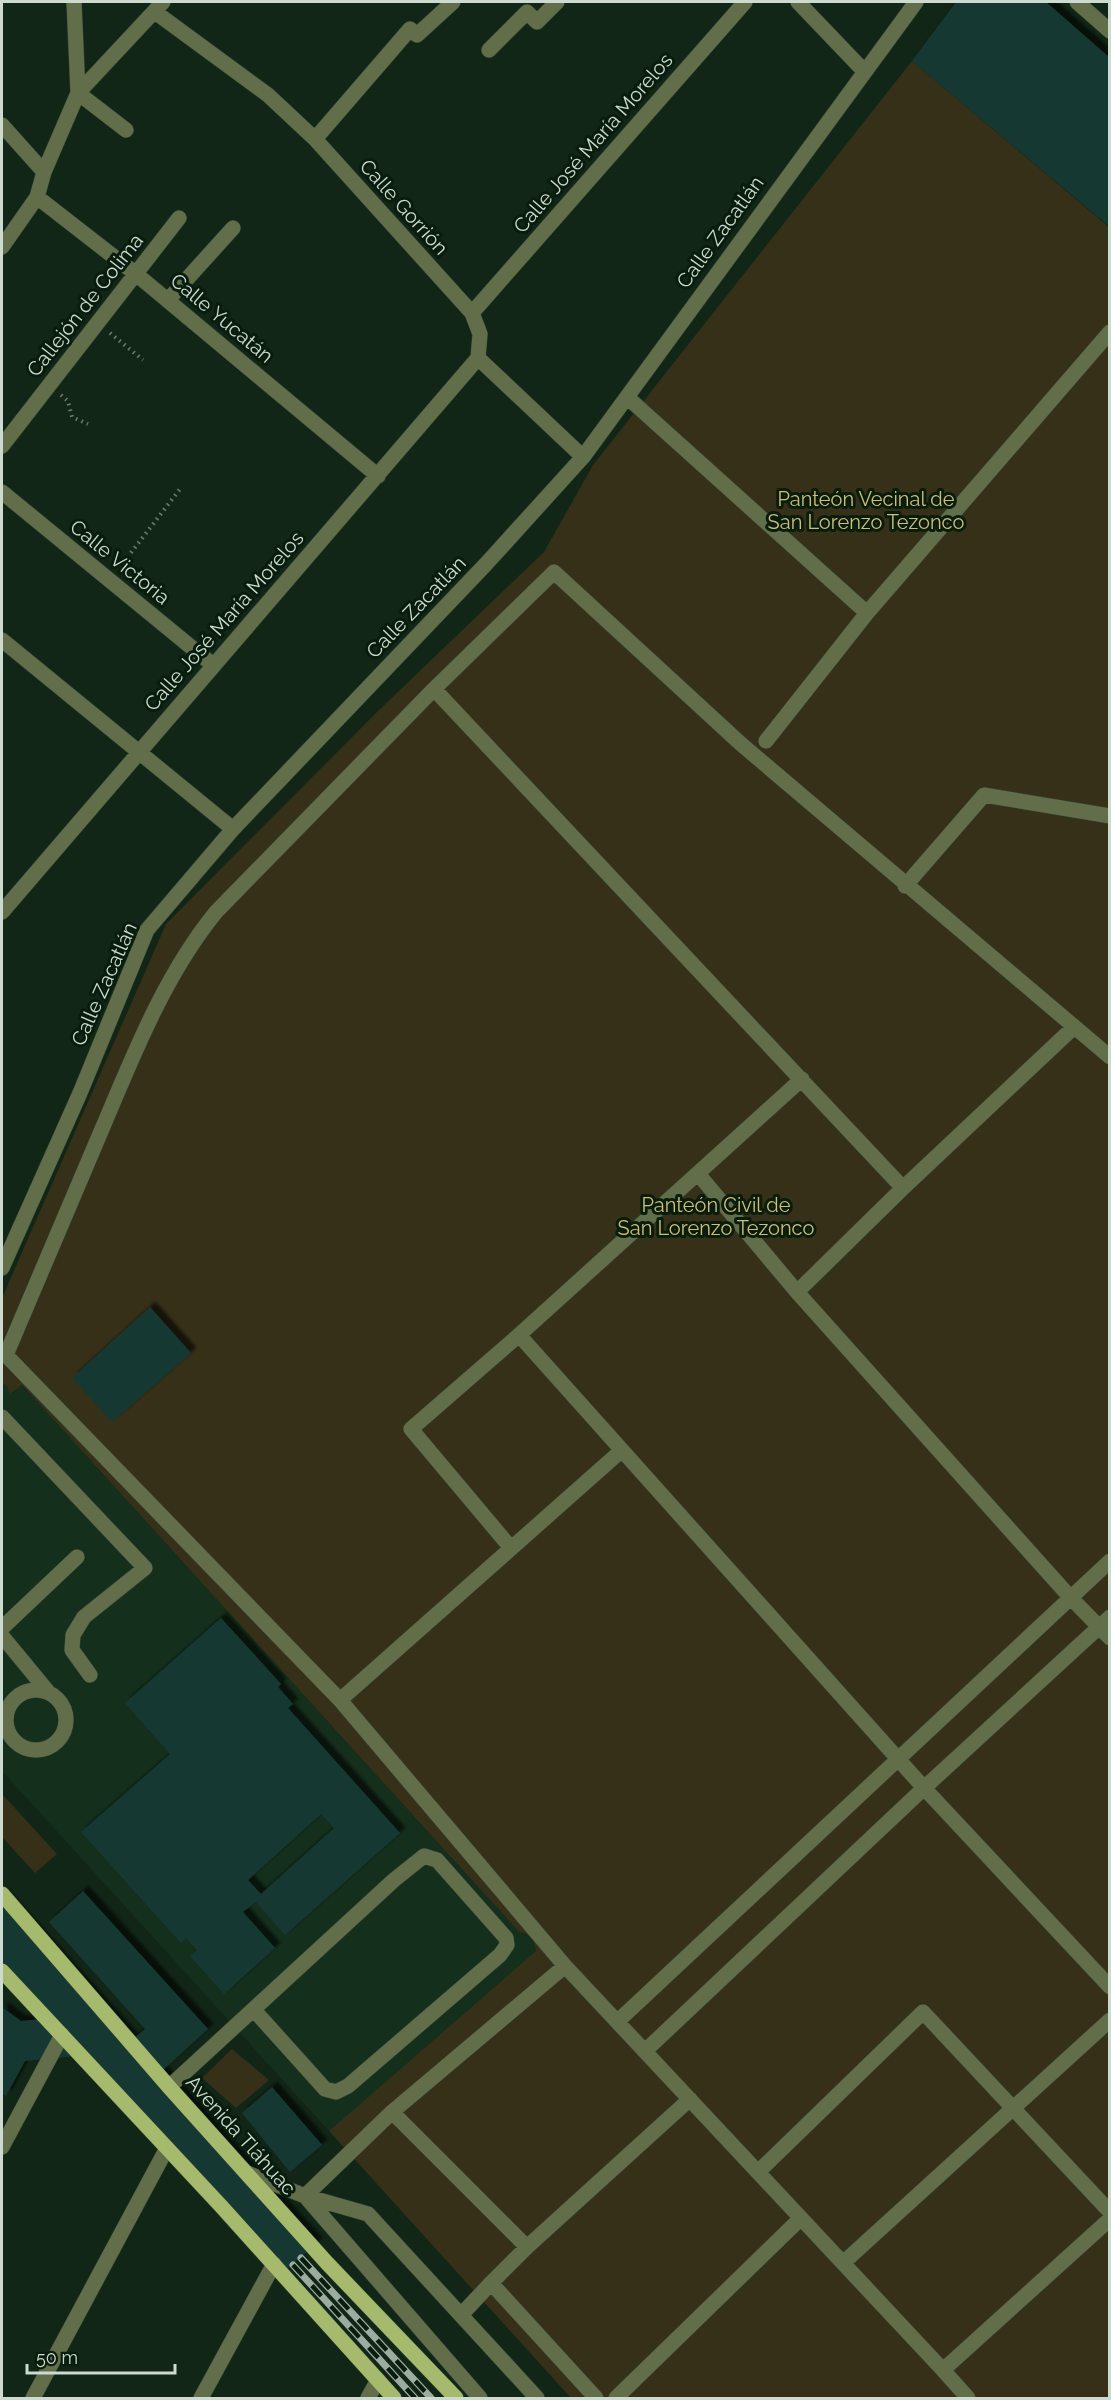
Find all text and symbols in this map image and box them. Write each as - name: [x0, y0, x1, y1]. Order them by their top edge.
- street label: Calle José María Morelos: [508, 48, 678, 238]
- street label: Calle Gorrión: [355, 154, 453, 260]
- street label: Calle Zacatlán: [671, 171, 769, 293]
- street label: Callejón de Colima: [22, 229, 148, 381]
- street label: Calle Yucatán: [166, 268, 278, 368]
- park label: Panteón Vecinal de San Lorenzo Tezonco: [768, 487, 964, 534]
- street label: Calle Victoria: [65, 515, 175, 609]
- street label: Calle José María Morelos: [139, 526, 309, 716]
- street label: Calle Zacatlán: [361, 551, 471, 663]
- street label: Calle Zacatlán: [66, 919, 142, 1049]
- park label: Panteón Civil de San Lorenzo Tezonco: [618, 1193, 814, 1240]
- street label: Avenida Tláhuac: [181, 2070, 301, 2200]
- scale bar: [27, 2337, 176, 2375]
- text: 50 m: [36, 2347, 78, 2368]

